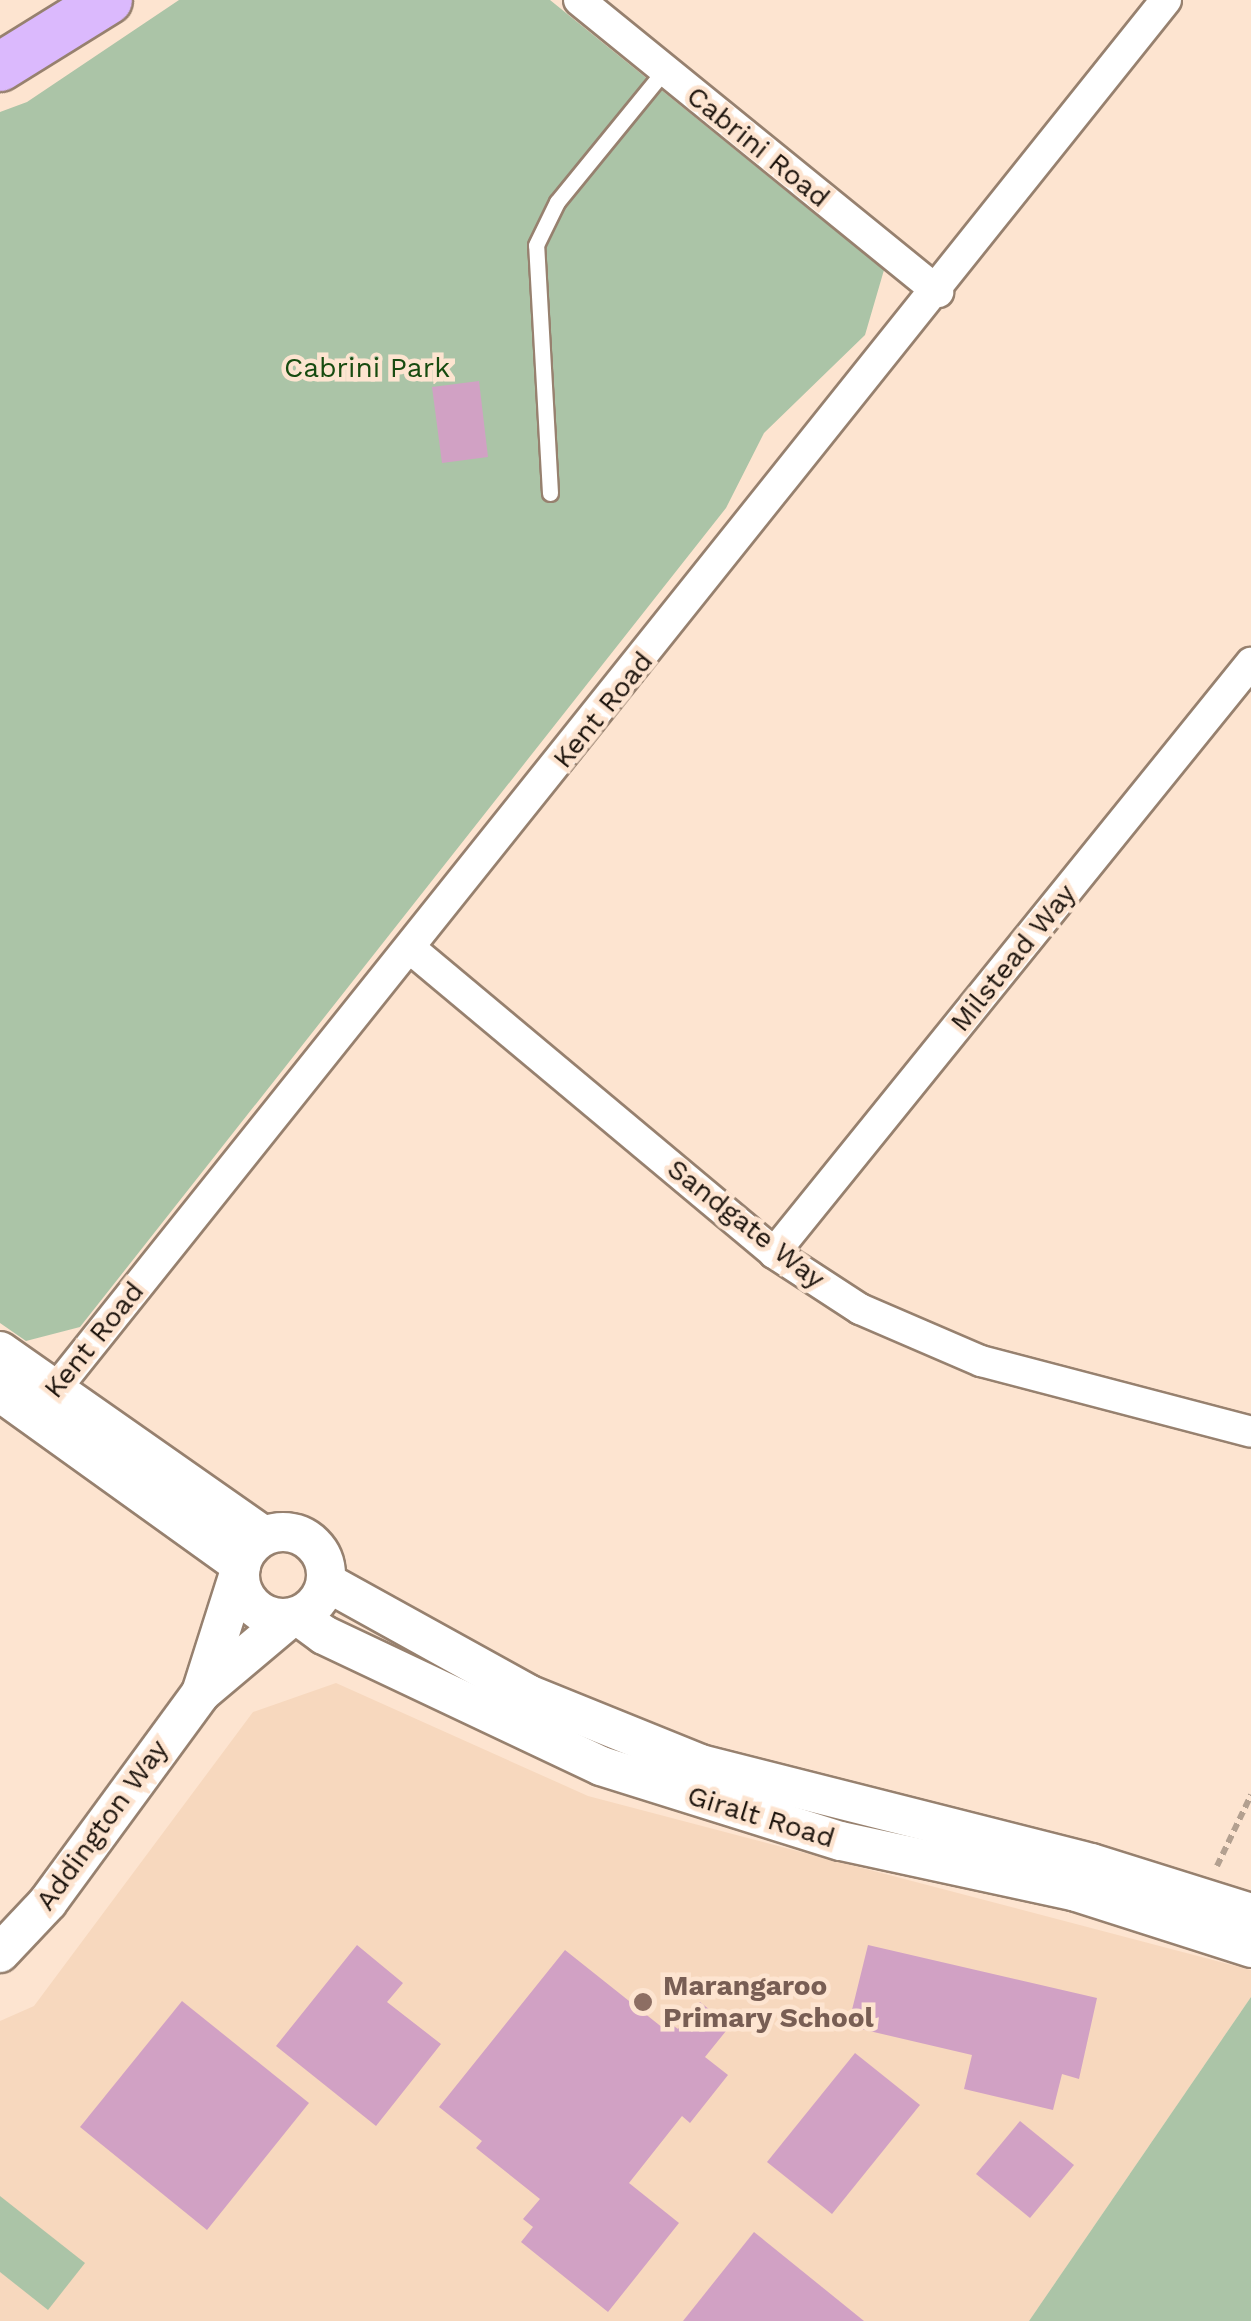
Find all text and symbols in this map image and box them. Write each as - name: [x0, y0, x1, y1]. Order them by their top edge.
- street label: Cabrini Road: [680, 79, 836, 215]
- park label: Cabrini Park: [284, 351, 450, 385]
- street label: Kent Road: [546, 645, 660, 775]
- street label: Milstead Way: [943, 877, 1083, 1039]
- street label: Sandgate Way: [660, 1152, 832, 1296]
- street label: Kent Road: [37, 1275, 151, 1405]
- street label: Addington Way: [29, 1733, 175, 1917]
- street label: Giralt Road: [683, 1779, 839, 1855]
- place label: Marangaroo Primary School: [663, 1969, 874, 2035]
- marker: Marangaroo Primary School: [632, 1991, 654, 2013]

